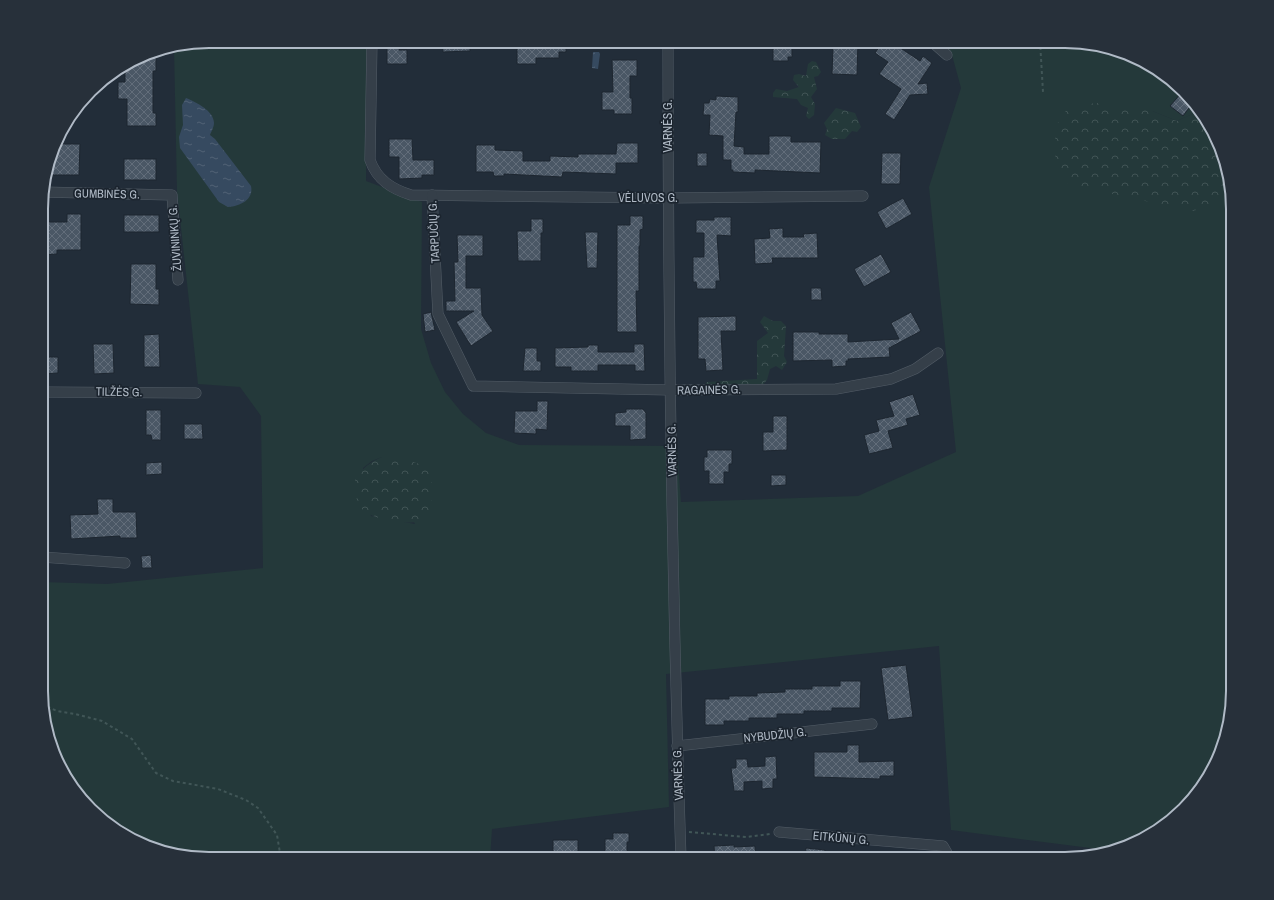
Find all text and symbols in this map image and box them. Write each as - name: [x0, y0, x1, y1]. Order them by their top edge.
- street label: VARNĖS G.: [660, 100, 676, 152]
- street label: GUMBINĖS G.: [74, 185, 140, 203]
- street label: VĖLUVOS G.: [618, 190, 678, 206]
- street label: TARPUČIŲ G.: [424, 200, 444, 264]
- street label: ŽUVININKŲ G.: [165, 204, 185, 272]
- street label: RAGAINĖS G.: [677, 381, 741, 399]
- street label: TILŽĖS G.: [96, 384, 142, 400]
- street label: VARNĖS G.: [664, 423, 680, 477]
- street label: NYBUDŽIŲ G.: [743, 724, 807, 746]
- street label: VARNĖS G.: [669, 747, 687, 801]
- street label: EITKŪNŲ G.: [812, 828, 870, 848]

